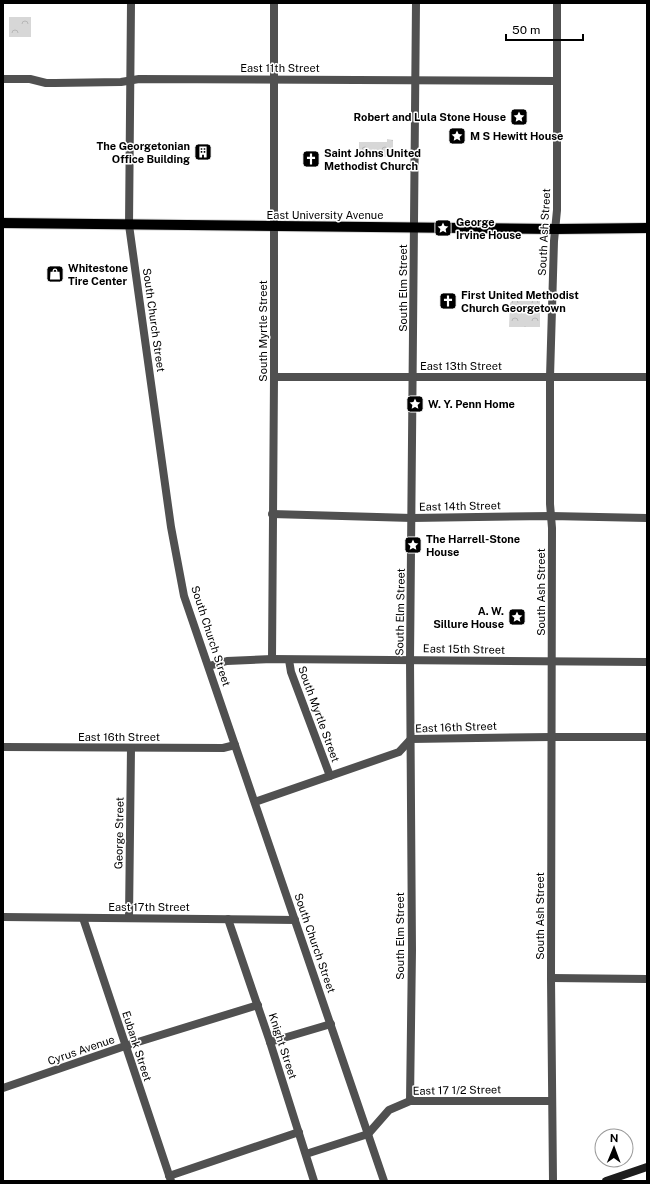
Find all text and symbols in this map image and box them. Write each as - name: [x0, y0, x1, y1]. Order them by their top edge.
- scale bar: [506, 16, 583, 42]
- text: 50 m: [512, 23, 540, 37]
- street label: East 11th Street: [240, 62, 320, 74]
- place icon: Robert and Lula Stone House: [509, 107, 529, 127]
- place label: Robert and Lula Stone House: [354, 111, 506, 123]
- place icon: M S Hewitt House: [447, 126, 467, 146]
- place label: M S Hewitt House: [470, 130, 563, 142]
- place label: The Georgetonian Office Building: [97, 140, 190, 165]
- building icon: The Georgetonian Office Building: [193, 142, 213, 162]
- place label: Saint Johns United Methodist Church: [324, 147, 421, 172]
- church icon: Saint Johns United Methodist Church: [301, 149, 321, 169]
- street label: South Ash Street: [536, 188, 552, 276]
- street label: East University Avenue: [267, 209, 383, 221]
- place label: George Irvine House: [456, 216, 521, 241]
- place icon: George Irvine House: [433, 218, 453, 238]
- street label: South Elm Street: [397, 244, 409, 332]
- place label: Whitestone Tire Center: [68, 262, 128, 287]
- shop icon: Whitestone Tire Center: [45, 264, 65, 284]
- street label: South Church Street: [141, 267, 167, 373]
- street label: South Myrtle Street: [257, 280, 269, 382]
- place label: First United Methodist Church Georgetown: [461, 289, 579, 314]
- church icon: First United Methodist Church Georgetown: [438, 291, 458, 311]
- street label: East 13th Street: [420, 360, 502, 372]
- place icon: W. Y. Penn Home: [405, 394, 425, 414]
- place label: W. Y. Penn Home: [428, 398, 515, 410]
- street label: East 14th Street: [419, 499, 501, 513]
- place label: The Harrell-Stone House: [426, 533, 520, 558]
- place icon: The Harrell-Stone House: [403, 535, 423, 555]
- street label: South Ash Street: [535, 548, 547, 636]
- street label: South Elm Street: [393, 568, 407, 656]
- street label: South Church Street: [189, 584, 233, 688]
- place label: A. W. Sillure House: [433, 605, 504, 630]
- place icon: A. W. Sillure House: [507, 607, 527, 627]
- street label: East 15th Street: [423, 642, 505, 656]
- street label: South Myrtle Street: [296, 664, 342, 764]
- street label: East 16th Street: [415, 720, 497, 734]
- street label: East 16th Street: [78, 731, 160, 743]
- street label: George Street: [112, 797, 126, 869]
- street label: South Ash Street: [534, 872, 546, 960]
- street label: South Church Street: [292, 891, 338, 995]
- street label: South Elm Street: [394, 892, 406, 980]
- street label: East 17th Street: [108, 901, 190, 913]
- street label: Eubank Street: [120, 1009, 154, 1083]
- street label: Knight Street: [267, 1012, 299, 1080]
- street label: Cyrus Avenue: [46, 1033, 116, 1067]
- street label: East 17 1/2 Street: [413, 1083, 501, 1097]
- north arrow: [594, 1128, 634, 1168]
- text: N: [610, 1132, 619, 1144]

